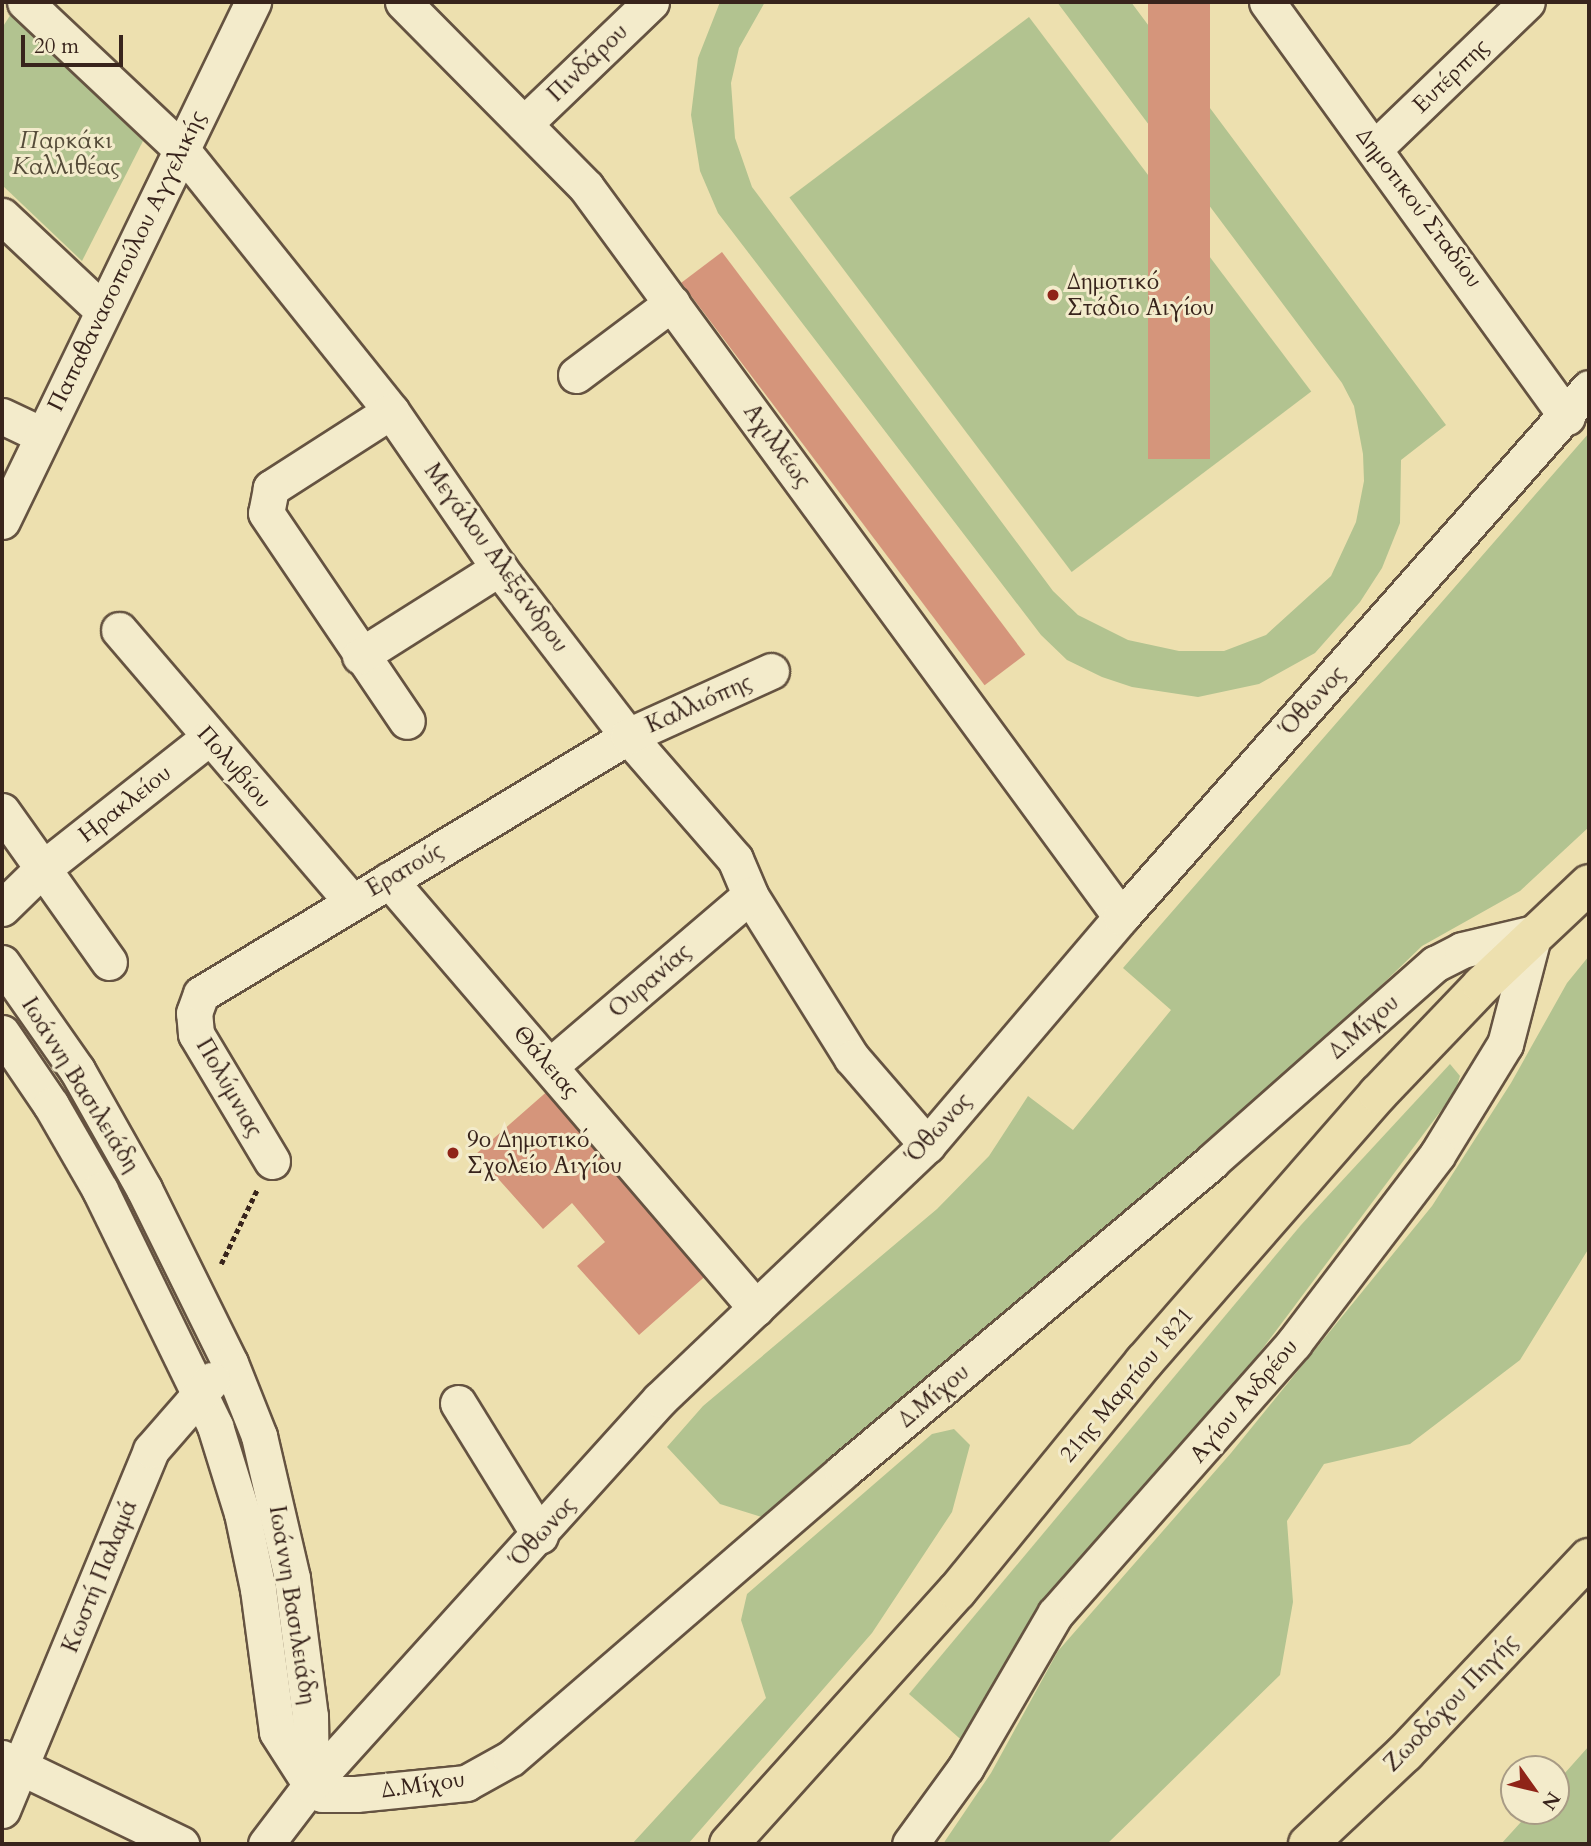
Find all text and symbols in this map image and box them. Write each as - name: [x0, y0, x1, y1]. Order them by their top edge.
- street label: Πινδάρου: [542, 18, 634, 108]
- scale bar: [24, 21, 126, 65]
- text: 20 m: [34, 32, 79, 61]
- street label: Ευτέρπης: [1407, 33, 1495, 119]
- street label: Παπαθανασοπούλου Αγγελικής: [42, 106, 212, 416]
- street label: Δημοτικού Σταδίου: [1350, 123, 1488, 293]
- park label: Παρκάκι Καλλιθέας: [12, 127, 120, 181]
- place label: Δημοτικό Στάδιο Αιγίου: [1067, 268, 1214, 322]
- marker: Δημοτικό Στάδιο Αιγίου: [1045, 287, 1061, 303]
- street label: Αχιλλέως: [737, 399, 817, 493]
- street label: Μεγάλου Αλεξάνδρου: [418, 458, 574, 658]
- street label: Όθωνος: [1275, 660, 1351, 742]
- street label: Καλλιόπης: [642, 668, 756, 740]
- street label: Πολυβίου: [191, 720, 277, 814]
- street label: Ηρακλείου: [73, 759, 177, 849]
- street label: Ερατούς: [362, 837, 448, 903]
- street label: Ουρανίας: [603, 938, 697, 1024]
- street label: Δ.Μίχου: [1323, 989, 1405, 1065]
- street label: Ιωάννη Βασιλειάδη: [15, 993, 145, 1177]
- street label: Θάλειας: [507, 1020, 585, 1104]
- street label: Πολύμνιας: [190, 1034, 268, 1142]
- street label: Όθωνος: [901, 1087, 977, 1169]
- place label: 9ο Δημοτικό Σχολείο Αιγίου: [467, 1126, 622, 1180]
- marker: 9ο Δημοτικό Σχολείο Αιγίου: [445, 1145, 461, 1161]
- street label: 21ης Μαρτίου 1821: [1054, 1302, 1200, 1468]
- street label: Αγίου Ανδρέου: [1184, 1333, 1304, 1469]
- street label: Δ.Μίχου: [893, 1358, 975, 1434]
- street label: Όθωνος: [505, 1491, 581, 1573]
- street label: Κωστή Παλαμά: [57, 1495, 143, 1657]
- street label: Ιωάννη Βασιλειάδη: [263, 1504, 321, 1706]
- street label: Ζωοδόχου Πηγής: [1378, 1628, 1524, 1778]
- north arrow: [1500, 1755, 1570, 1825]
- street label: Δ.Μίχου: [379, 1765, 467, 1805]
- text: N: [1535, 1787, 1566, 1815]

